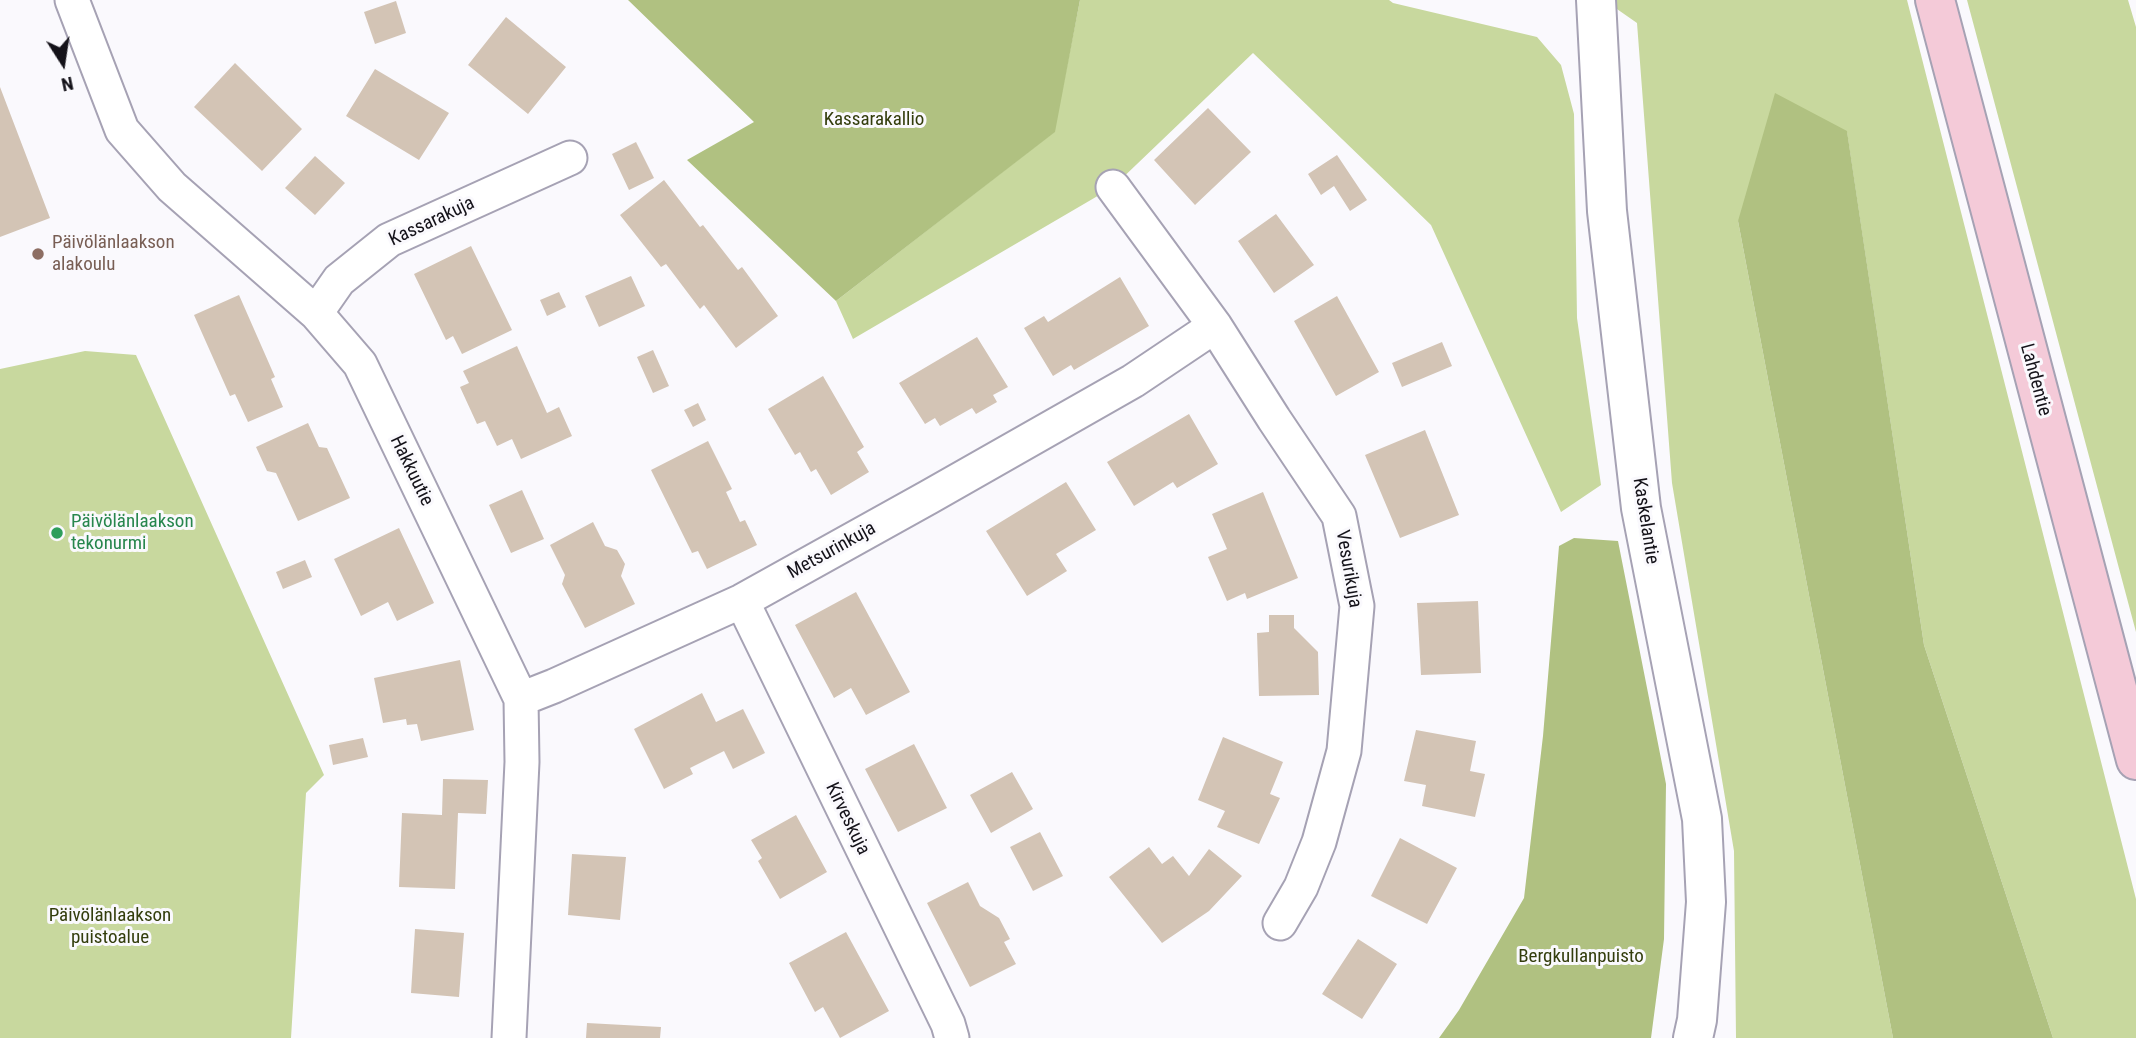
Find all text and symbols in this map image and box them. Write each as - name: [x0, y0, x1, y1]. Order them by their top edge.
- north arrow: [28, 28, 98, 98]
- text: N: [59, 72, 76, 96]
- park label: Kassarakallio: [824, 109, 924, 131]
- street label: Kassarakuja: [386, 192, 478, 252]
- place label: Päivölänlaakson alakoulu: [52, 232, 175, 276]
- marker: Päivölänlaakson alakoulu: [30, 246, 46, 262]
- street label: Lahdentie: [2014, 341, 2056, 419]
- street label: Hakkuutie: [384, 432, 438, 510]
- street label: Kaskelantie: [1627, 476, 1663, 566]
- place label: Päivölänlaakson tekonurmi: [71, 511, 194, 555]
- street label: Metsurinkuja: [784, 517, 880, 585]
- marker: Päivölänlaakson tekonurmi: [49, 525, 65, 541]
- street label: Vesurikuja: [1330, 528, 1366, 610]
- street label: Kirveskuja: [820, 779, 874, 859]
- park label: Päivölänlaakson puistoalue: [49, 905, 171, 949]
- park label: Bergkullanpuisto: [1518, 946, 1644, 968]

